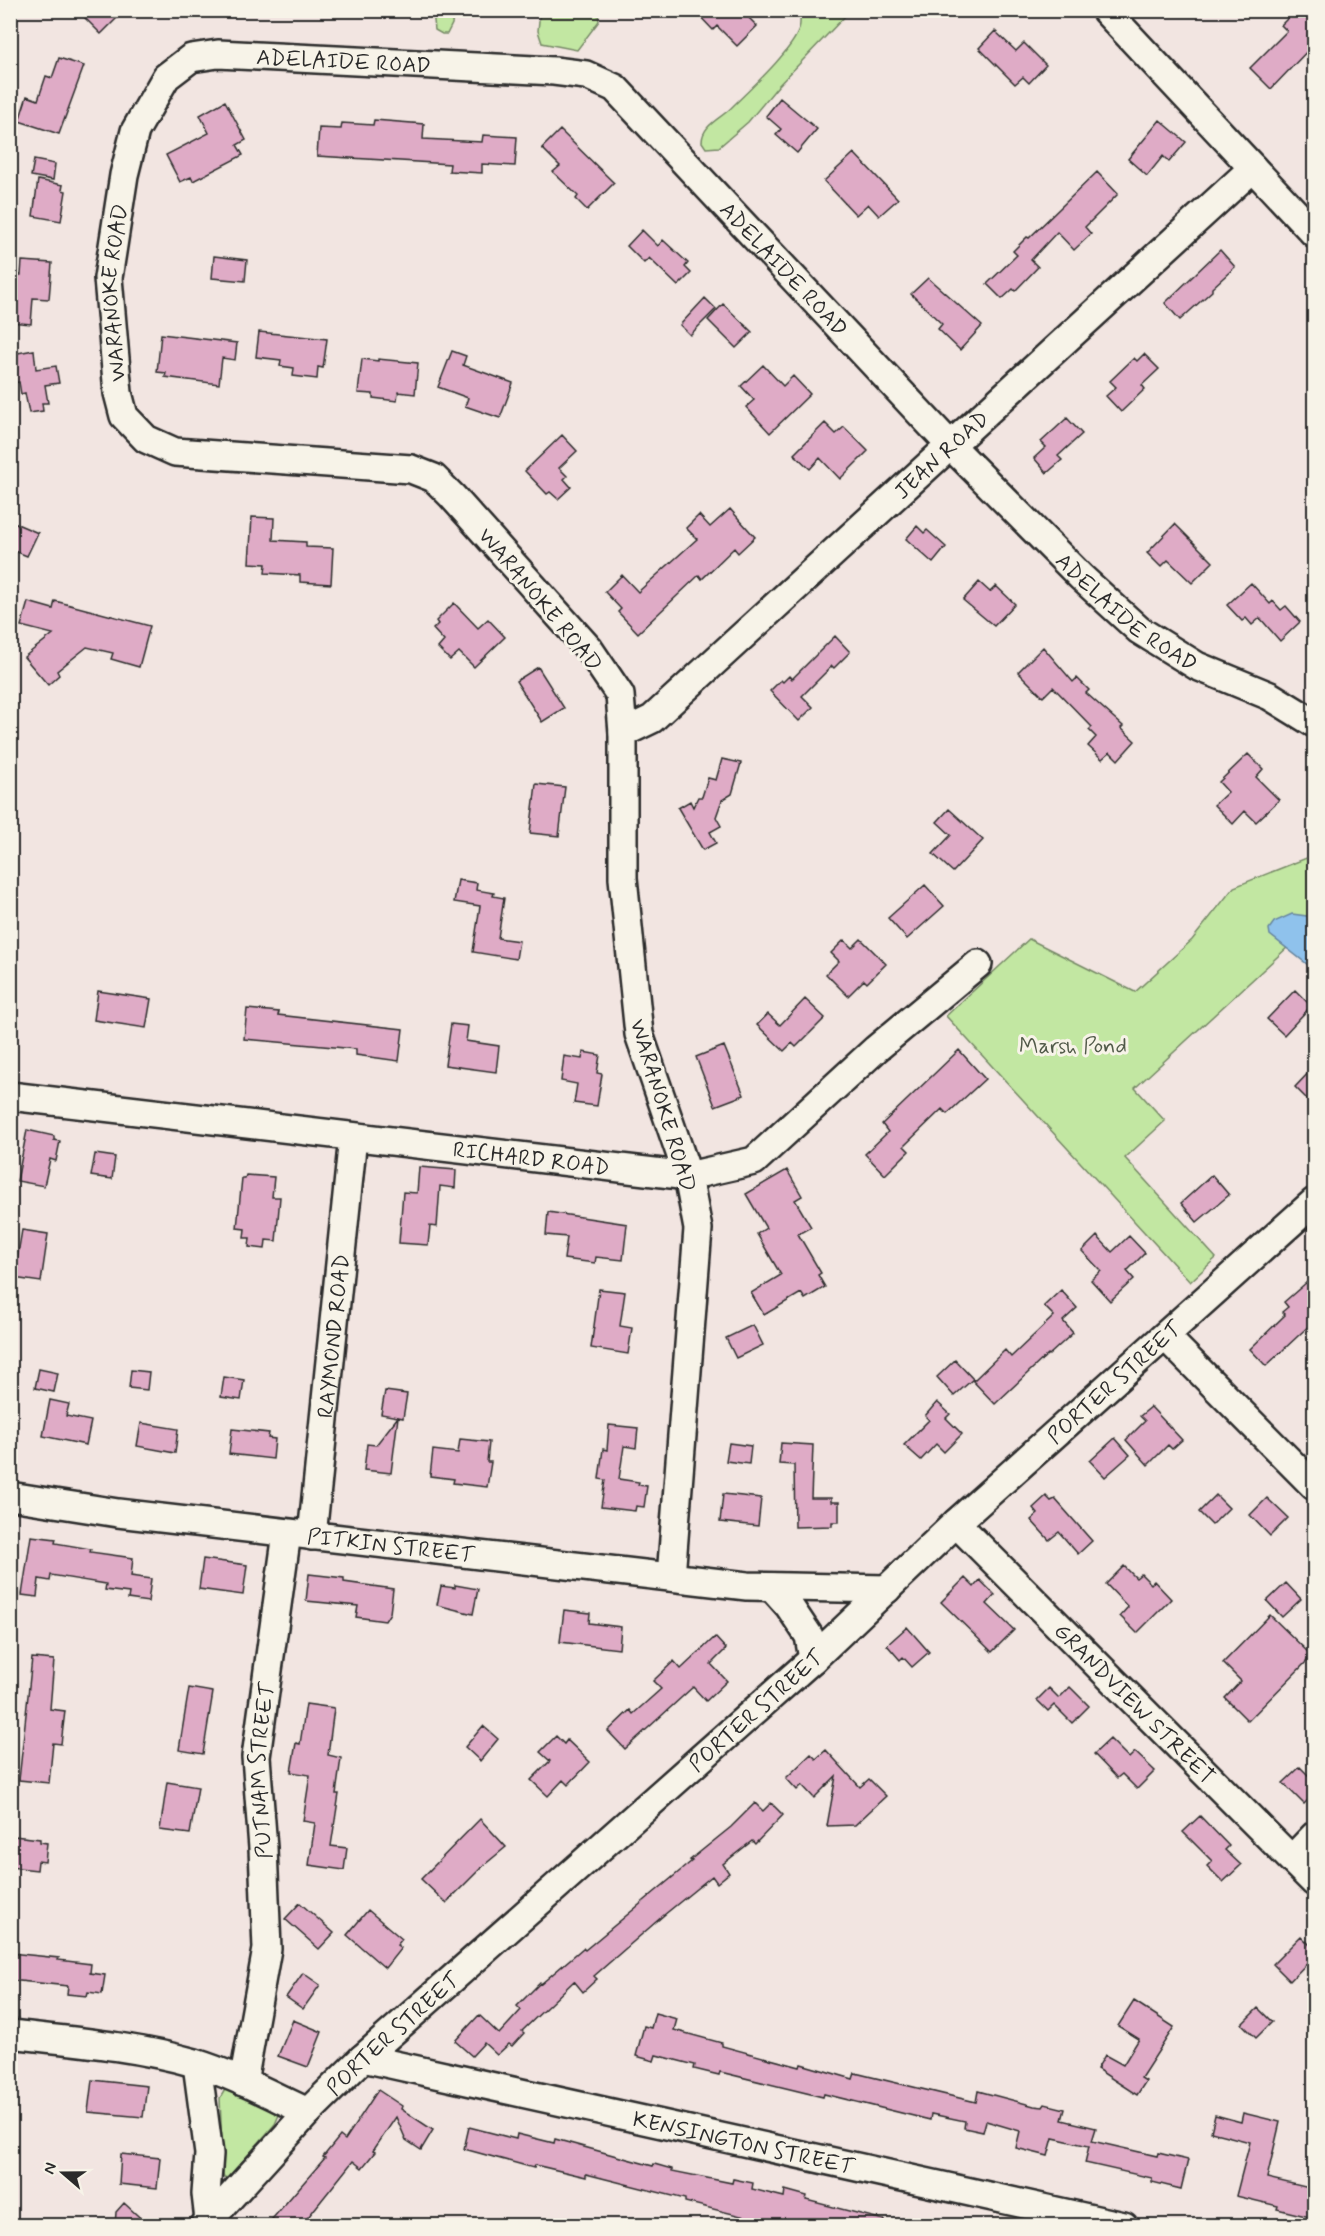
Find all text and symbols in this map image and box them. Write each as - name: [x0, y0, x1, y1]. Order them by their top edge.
- street label: ADELAIDE ROAD: [256, 44, 432, 81]
- street label: ADELAIDE ROAD: [713, 197, 853, 343]
- street label: WARANOKE ROAD: [96, 202, 135, 383]
- street label: JEAN ROAD: [889, 405, 995, 506]
- street label: WARANOKE ROAD: [471, 523, 608, 678]
- street label: ADELAIDE ROAD: [1049, 548, 1202, 679]
- street label: WARANOKE ROAD: [623, 1016, 702, 1195]
- park label: Marsh Pond: [1019, 1033, 1127, 1061]
- street label: RICHARD ROAD: [451, 1136, 611, 1183]
- street label: RAYMOND ROAD: [312, 1253, 357, 1420]
- street label: PORTER STREET: [1042, 1315, 1189, 1451]
- street label: PITKIN STREET: [306, 1523, 477, 1570]
- street label: GRANDVIEW STREET: [1047, 1618, 1220, 1791]
- street label: PORTER STREET: [683, 1643, 831, 1779]
- street label: PUTNAM STREET: [244, 1680, 282, 1859]
- street label: PORTER STREET: [321, 1966, 467, 2102]
- street label: KENSINGTON STREET: [630, 2106, 858, 2182]
- north arrow: [33, 2143, 93, 2203]
- text: N: [39, 2160, 62, 2177]

